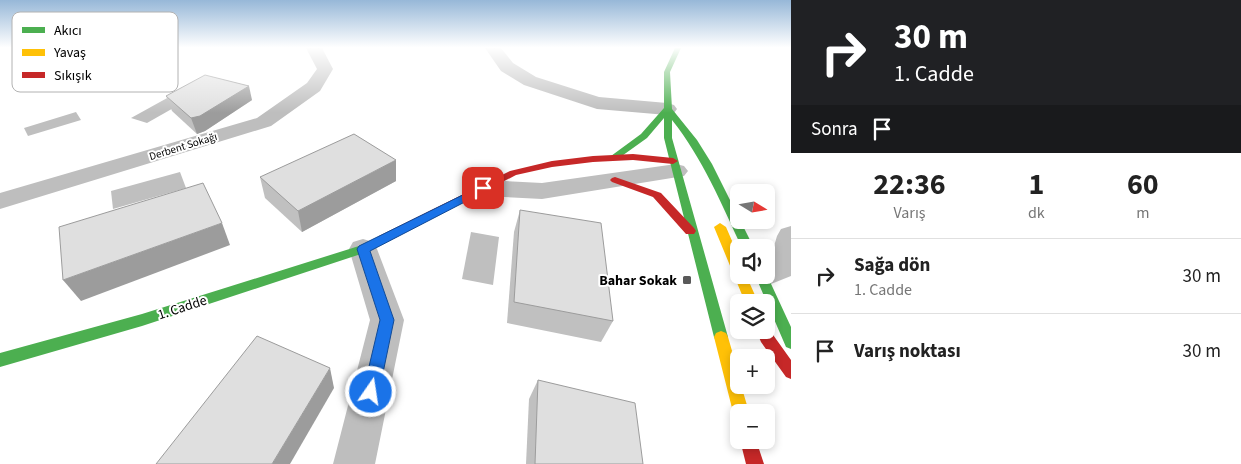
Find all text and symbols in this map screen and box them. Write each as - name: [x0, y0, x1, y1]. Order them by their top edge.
- legend: [12, 12, 178, 92]
- text: 30 m: [894, 12, 968, 62]
- icon: right: [811, 20, 876, 85]
- text: Akıcı: [54, 21, 82, 41]
- text: Yavaş: [53, 43, 86, 63]
- text: 1. Cadde: [894, 58, 974, 90]
- text: Sıkışık: [54, 66, 92, 86]
- icon: arrive: [868, 115, 896, 143]
- text: Sonra: [811, 116, 858, 143]
- street label: Derbent Sokağı: [147, 129, 219, 164]
- text: 22:36: [873, 163, 946, 206]
- text: 1: [1028, 163, 1044, 206]
- text: 60: [1127, 163, 1159, 206]
- pin: [462, 167, 504, 209]
- icon: arrive: [469, 174, 497, 202]
- north arrow: [730, 184, 775, 229]
- map controls: [730, 184, 775, 449]
- text: Varış: [893, 202, 926, 224]
- text: dk: [1028, 202, 1045, 224]
- text: m: [1136, 202, 1150, 224]
- button: sound: [730, 239, 775, 284]
- text: Sağa dön: [854, 252, 930, 279]
- icon: right: [811, 262, 839, 290]
- text: 30 m: [1183, 263, 1221, 290]
- place label: Bahar Sokak: [599, 271, 677, 291]
- marker: Bahar Sokak: [681, 274, 693, 286]
- text: 1. Cadde: [854, 279, 912, 301]
- street label: 1. Cadde: [155, 291, 210, 325]
- button: layers: [730, 294, 775, 339]
- icon: arrive: [811, 337, 839, 365]
- text: Varış noktası: [854, 338, 961, 365]
- text: 30 m: [1183, 338, 1221, 365]
- button: +: [730, 349, 775, 394]
- position arrow: [344, 365, 396, 417]
- button: −: [730, 404, 775, 449]

